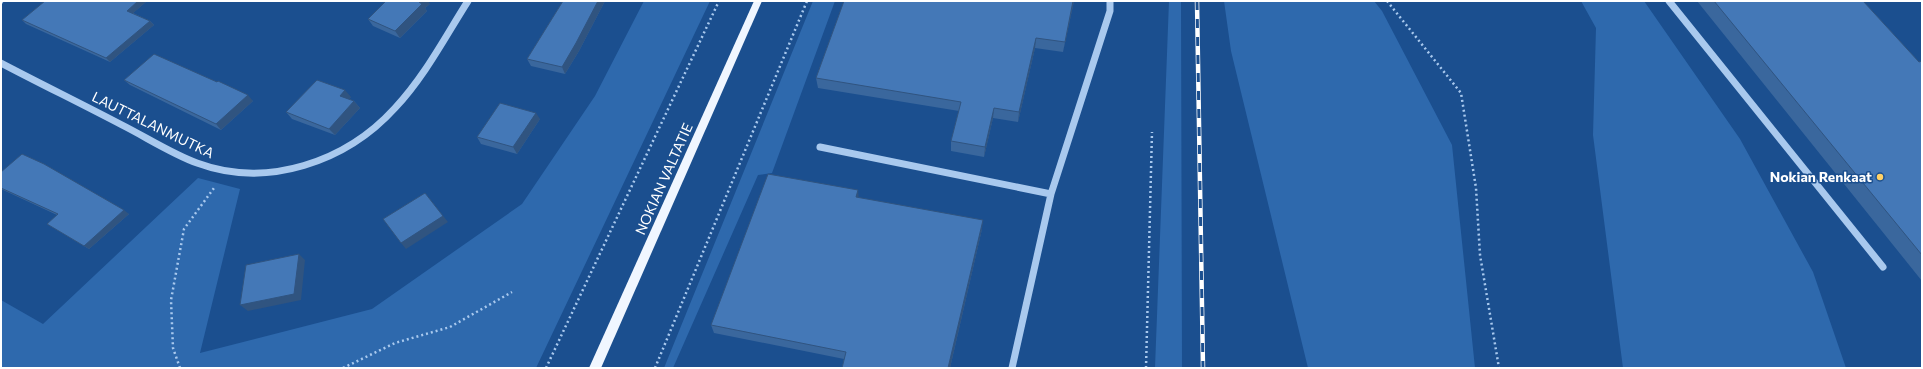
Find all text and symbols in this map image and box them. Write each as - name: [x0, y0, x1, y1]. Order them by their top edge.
- street label: LAUTTALANMUTKA: [89, 88, 217, 162]
- street label: NOKIAN VALTATIE: [631, 120, 696, 237]
- place label: Nokian Renkaat: [1770, 168, 1872, 185]
- marker: Nokian Renkaat: [1875, 172, 1885, 182]

